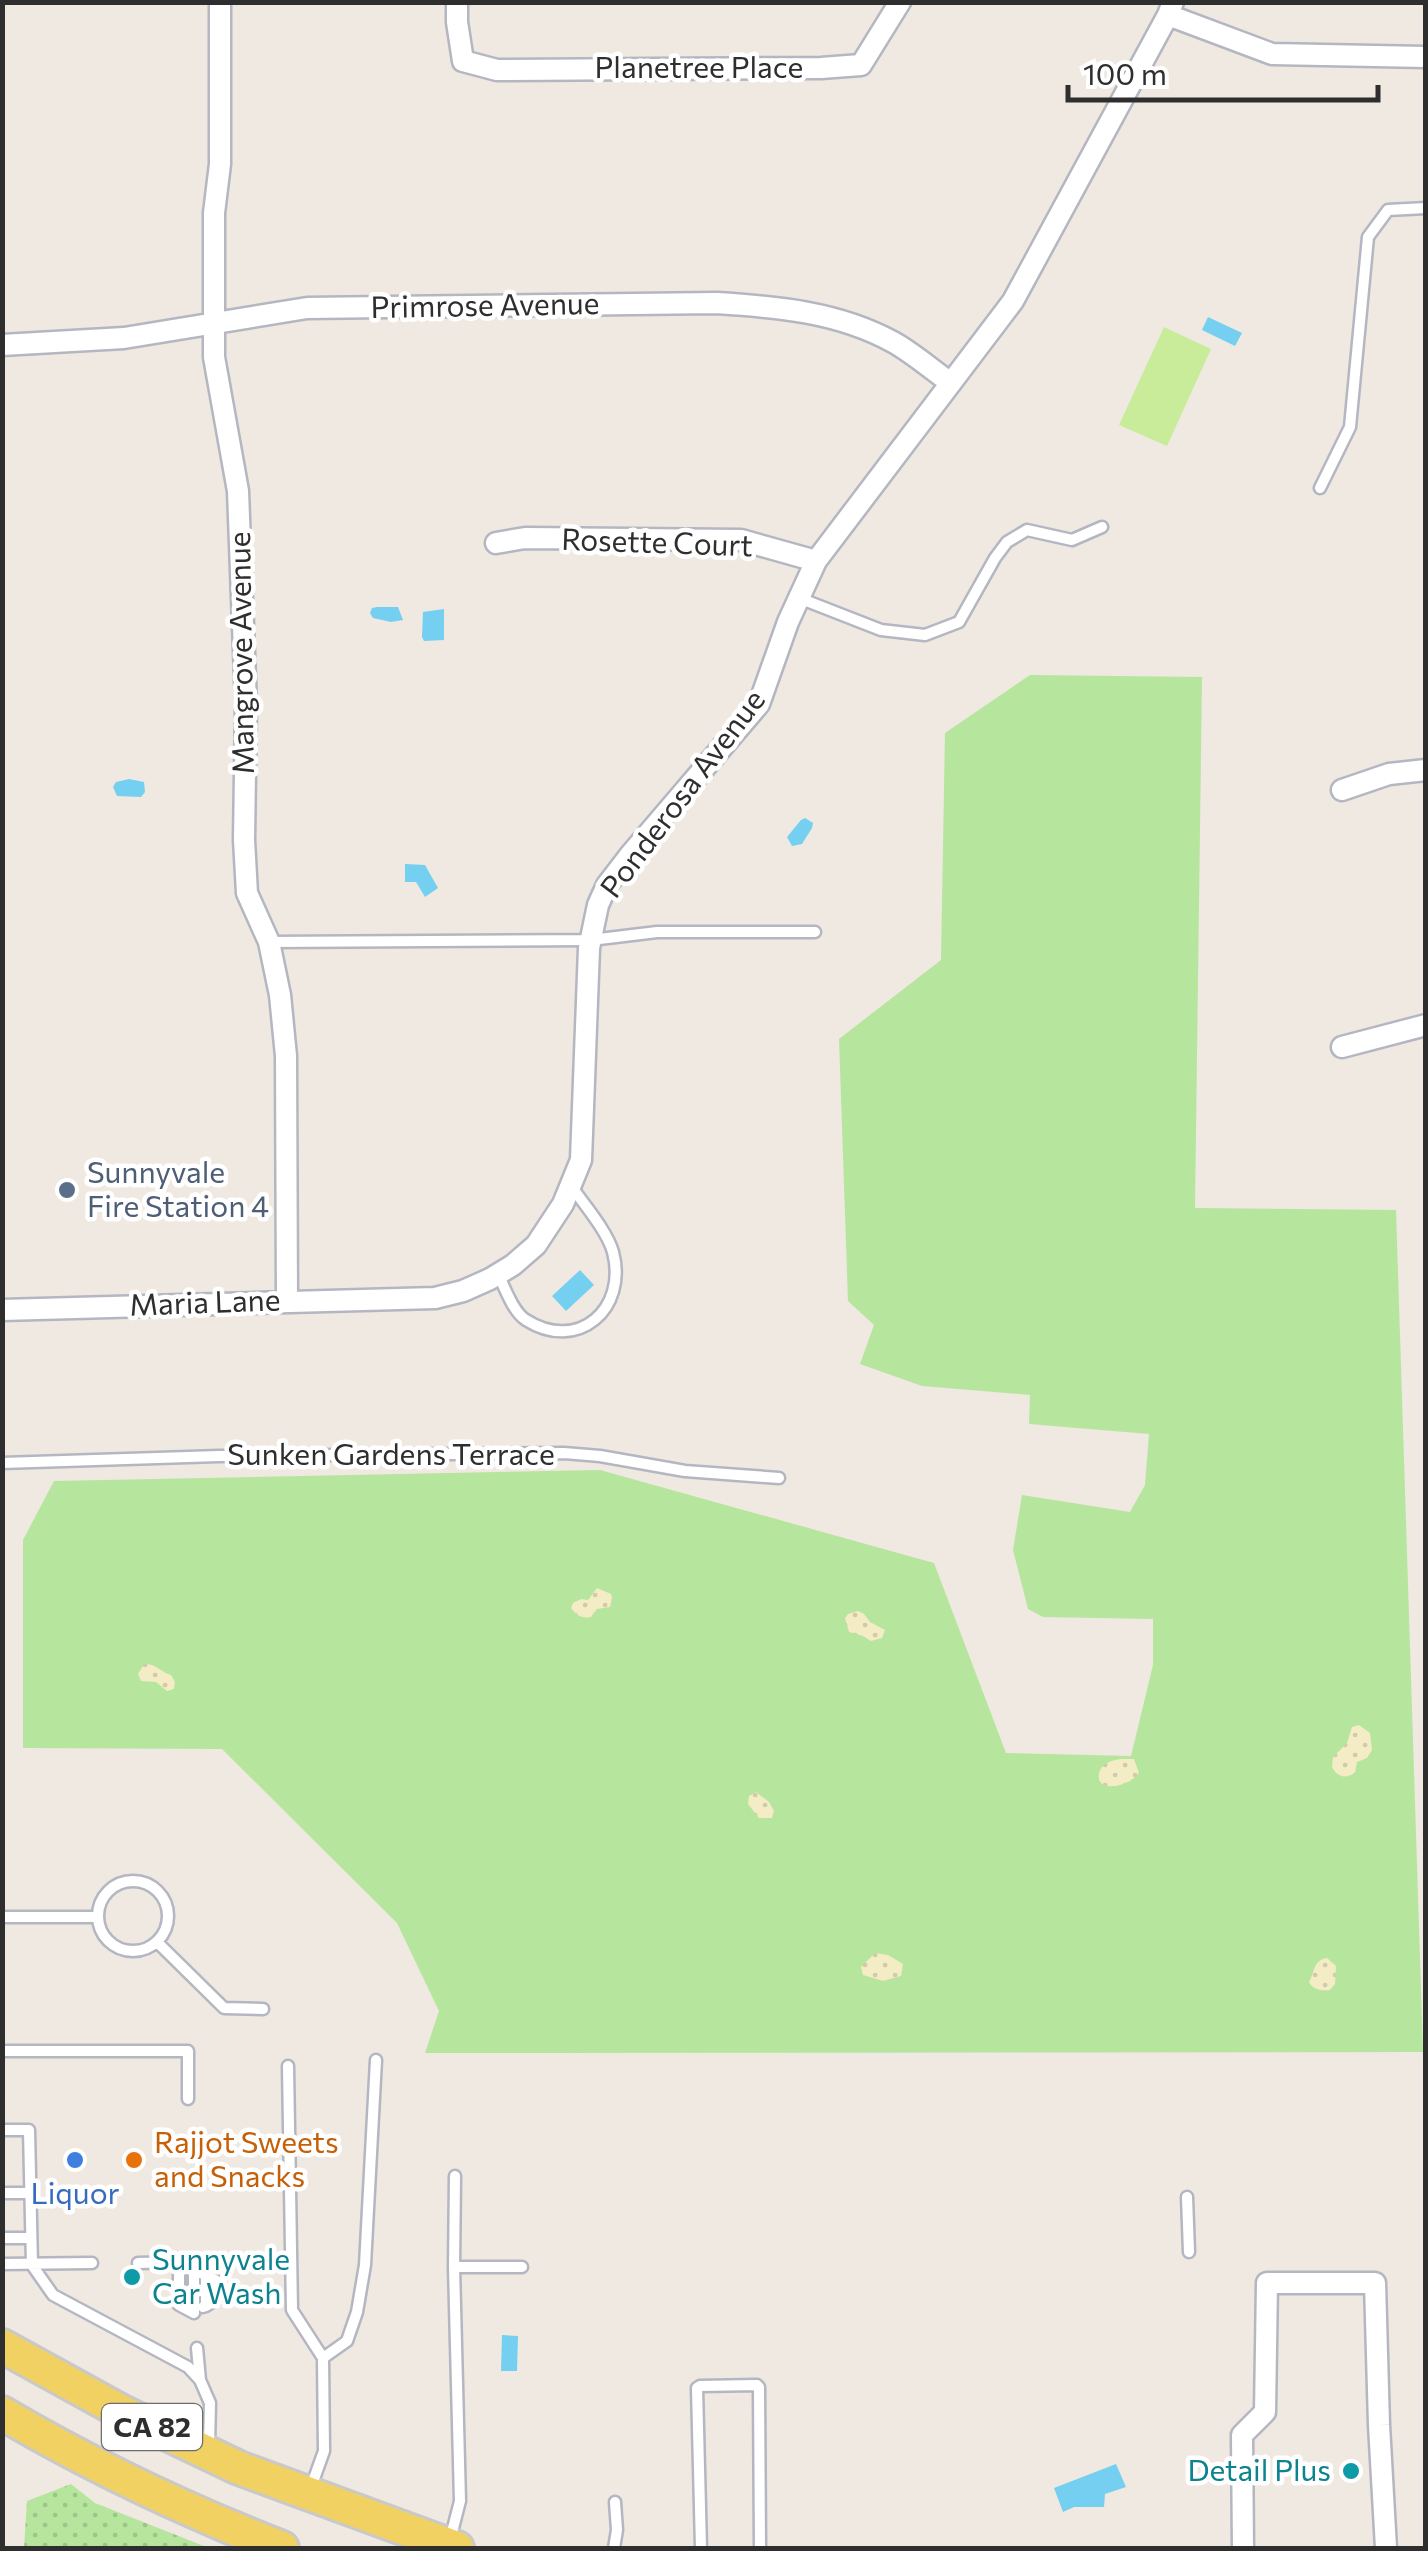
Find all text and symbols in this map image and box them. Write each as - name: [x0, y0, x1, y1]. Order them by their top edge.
- scale bar: [1068, 40, 1378, 102]
- street label: Planetree Place: [595, 47, 803, 84]
- text: 100 m: [1083, 54, 1167, 91]
- street label: Primrose Avenue: [370, 283, 600, 324]
- street label: Rosette Court: [561, 519, 753, 562]
- street label: Mangrove Avenue: [219, 531, 260, 775]
- street label: Ponderosa Avenue: [591, 681, 771, 904]
- place label: Sunnyvale Fire Station 4: [87, 1152, 269, 1223]
- marker: Sunnyvale Fire Station 4: [56, 1179, 78, 1201]
- street label: Maria Lane: [129, 1279, 281, 1322]
- street label: Sunken Gardens Terrace: [227, 1434, 555, 1471]
- place label: Rajjot Sweets and Snacks: [154, 2122, 339, 2193]
- marker: Liquor: [64, 2149, 86, 2171]
- marker: Rajjot Sweets and Snacks: [123, 2149, 145, 2171]
- place label: Liquor: [30, 2173, 120, 2210]
- place label: Sunnyvale Car Wash: [152, 2239, 290, 2310]
- marker: Sunnyvale Car Wash: [121, 2266, 143, 2288]
- road number: CA 82: [102, 2404, 202, 2450]
- place label: Detail Plus: [1187, 2450, 1331, 2487]
- marker: Detail Plus: [1340, 2460, 1362, 2482]

